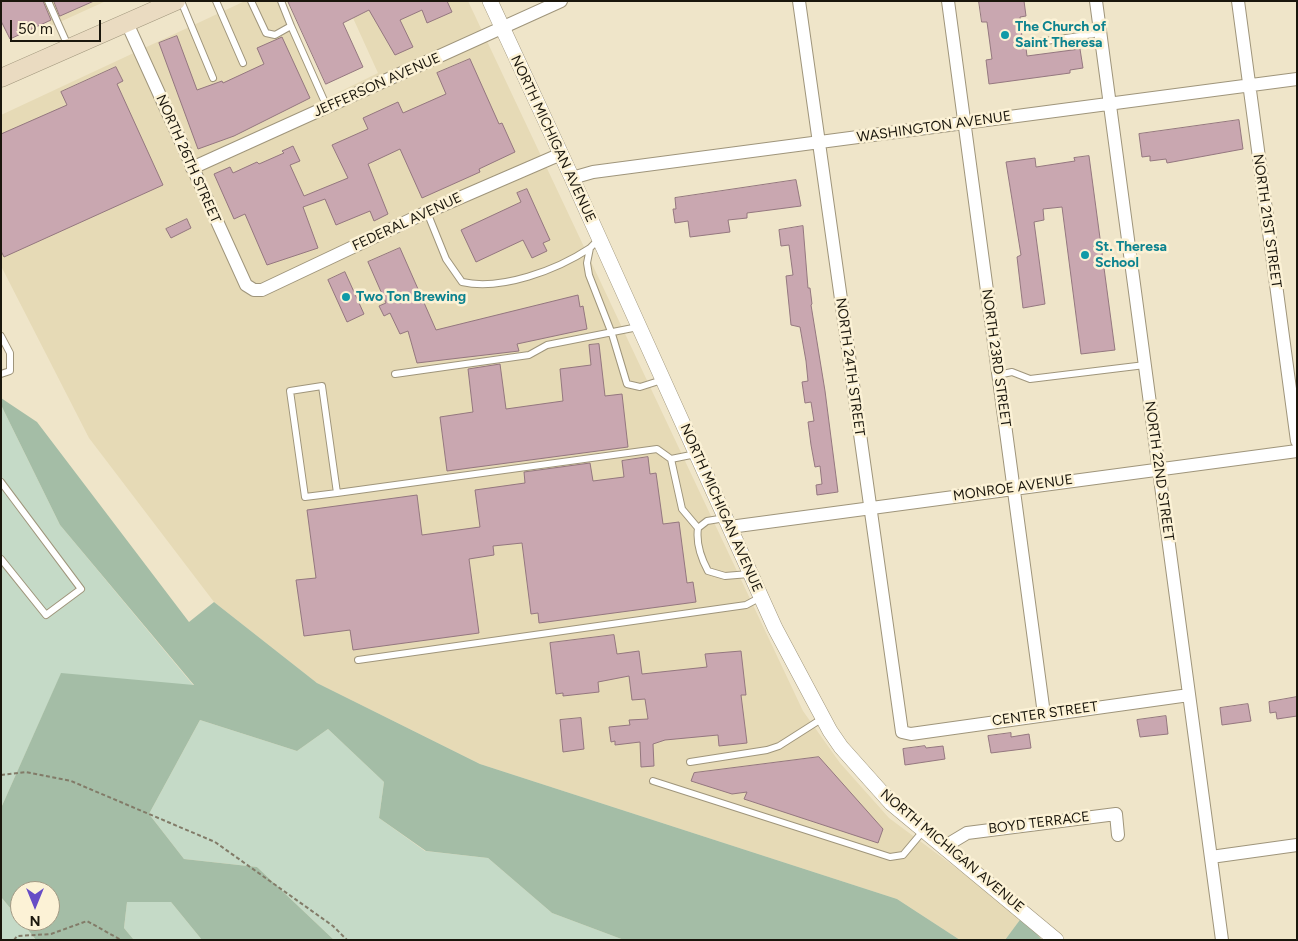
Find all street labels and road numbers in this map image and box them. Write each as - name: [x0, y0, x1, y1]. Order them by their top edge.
- street label: JEFFERSON AVENUE: [311, 49, 443, 121]
- street label: NORTH MICHIGAN AVENUE: [507, 53, 599, 225]
- street label: NORTH 26TH STREET: [152, 92, 224, 226]
- street label: WASHINGTON AVENUE: [856, 108, 1012, 146]
- street label: NORTH 21ST STREET: [1249, 153, 1285, 289]
- street label: FEDERAL AVENUE: [350, 189, 464, 255]
- street label: NORTH 23RD STREET: [978, 288, 1014, 428]
- street label: NORTH 24TH STREET: [832, 297, 868, 437]
- street label: NORTH 22ND STREET: [1141, 400, 1177, 542]
- street label: NORTH MICHIGAN AVENUE: [676, 421, 766, 595]
- street label: MONROE AVENUE: [952, 471, 1074, 505]
- street label: CENTER STREET: [991, 698, 1099, 730]
- street label: NORTH MICHIGAN AVENUE: [877, 786, 1027, 916]
- street label: BOYD TERRACE: [987, 808, 1091, 838]

